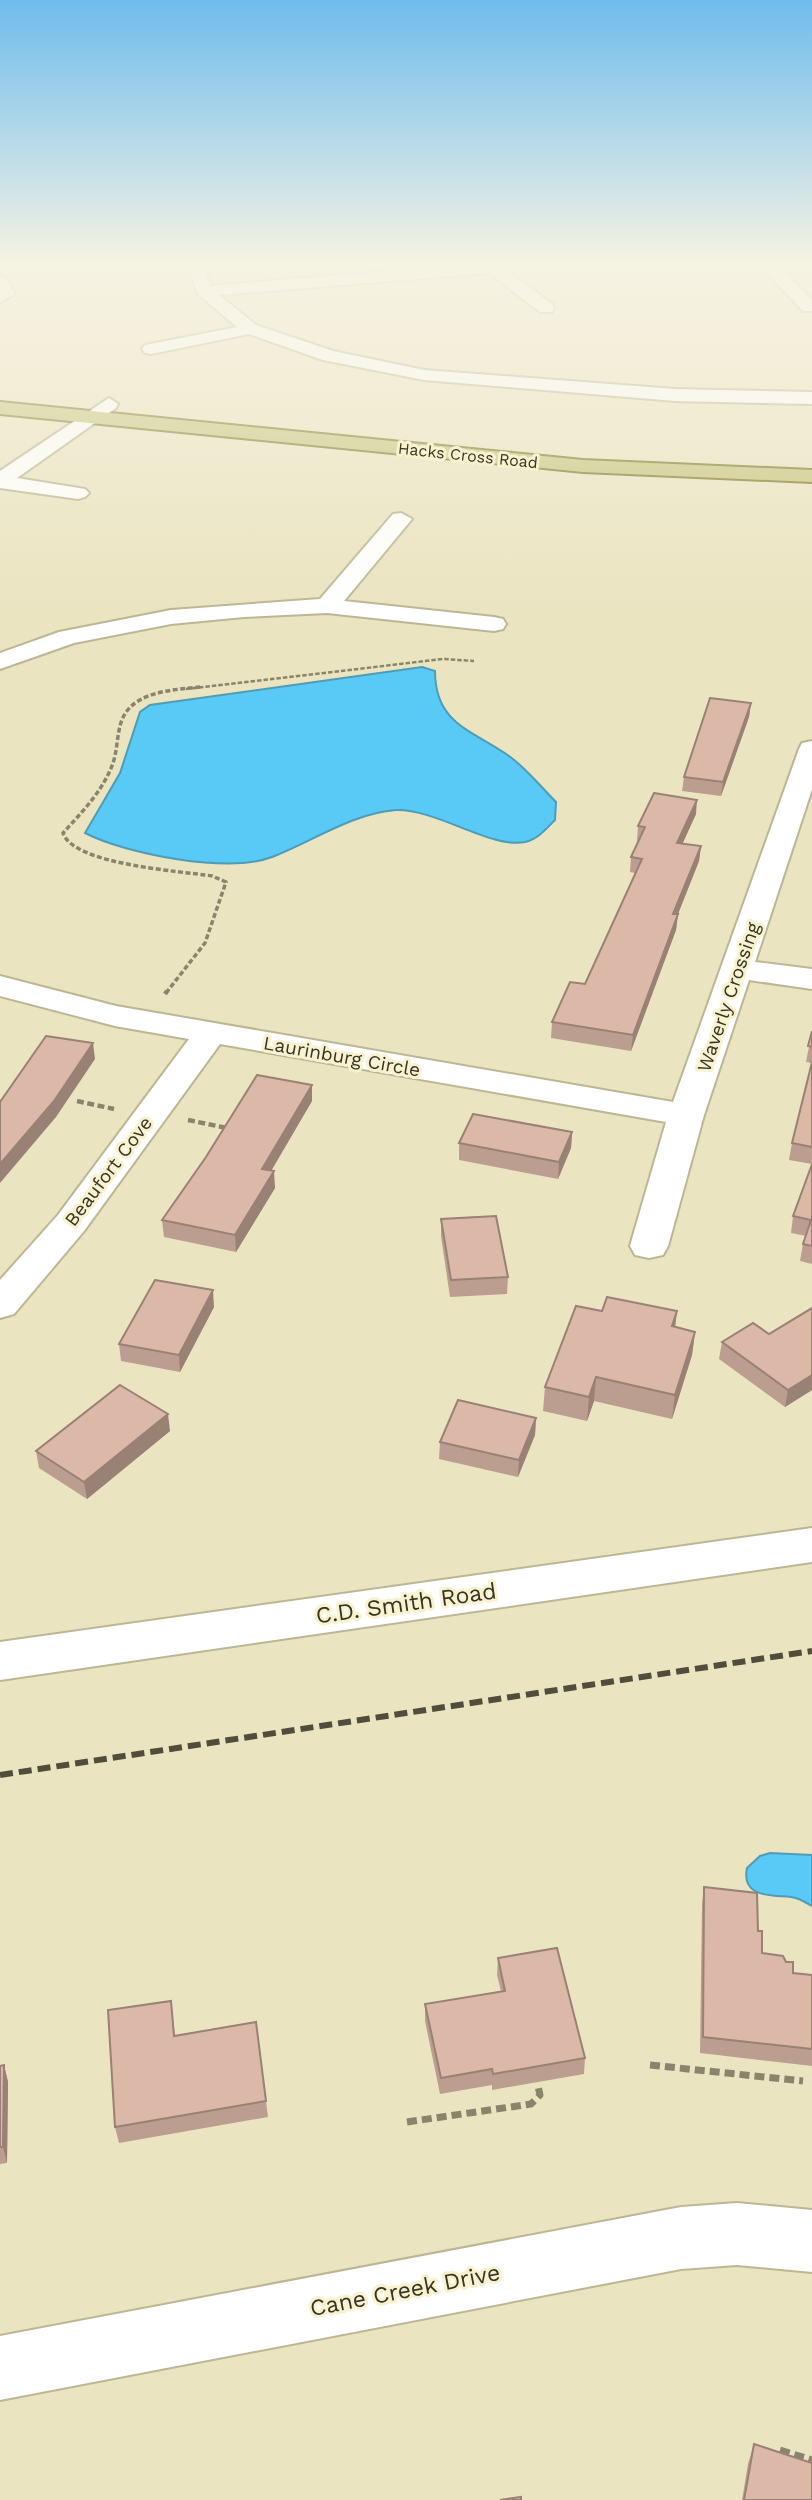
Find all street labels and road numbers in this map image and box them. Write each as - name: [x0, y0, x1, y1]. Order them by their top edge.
- street label: Hacks Cross Road: [397, 439, 539, 472]
- street label: Waverly Crossing: [692, 919, 765, 1075]
- street label: Laurinburg Circle: [262, 1031, 422, 1082]
- street label: Beaufort Cove: [60, 1112, 157, 1231]
- street label: C.D. Smith Road: [314, 1577, 498, 1630]
- street label: Cane Creek Drive: [308, 2259, 502, 2322]

